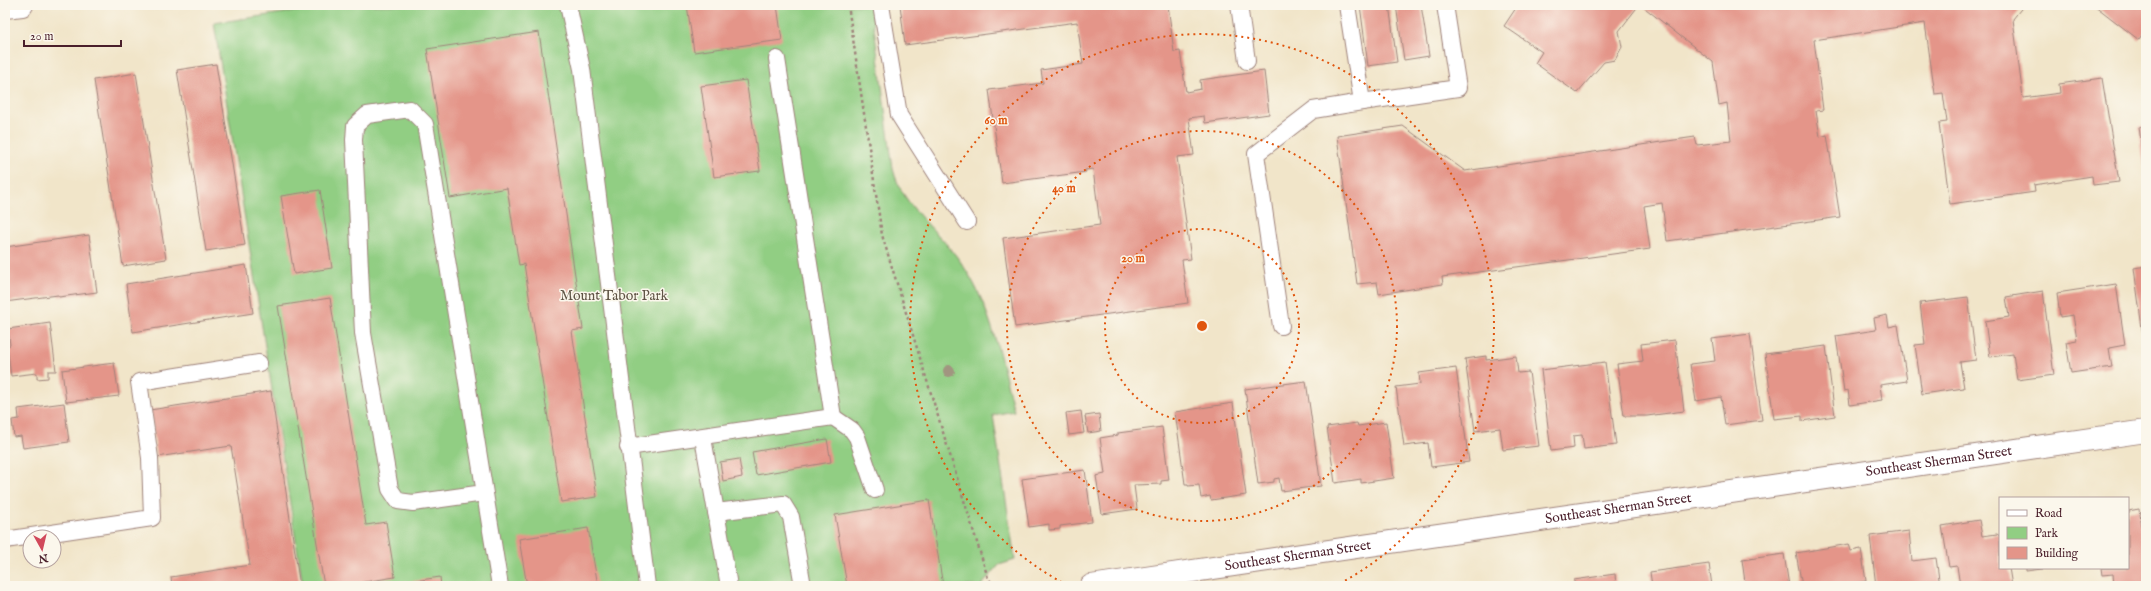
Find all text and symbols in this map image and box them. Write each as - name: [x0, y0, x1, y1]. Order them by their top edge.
- scale bar: [24, 22, 121, 48]
- text: 20 m: [30, 29, 53, 44]
- text: 60 m: [985, 113, 1008, 128]
- text: 40 m: [1052, 181, 1077, 196]
- text: 20 m: [1121, 251, 1145, 266]
- park label: Mount Tabor Park: [560, 287, 669, 305]
- centre of rings: [1195, 319, 1209, 333]
- street label: Southeast Sherman Street: [1864, 442, 2014, 481]
- street label: Southeast Sherman Street: [1544, 489, 1693, 528]
- legend: [1999, 497, 2129, 569]
- text: Road: [2035, 506, 2063, 521]
- text: Park: [2035, 526, 2058, 541]
- north arrow: [22, 529, 62, 569]
- street label: Southeast Sherman Street: [1223, 536, 1372, 575]
- text: Building: [2035, 546, 2079, 561]
- text: N: [37, 550, 50, 566]

